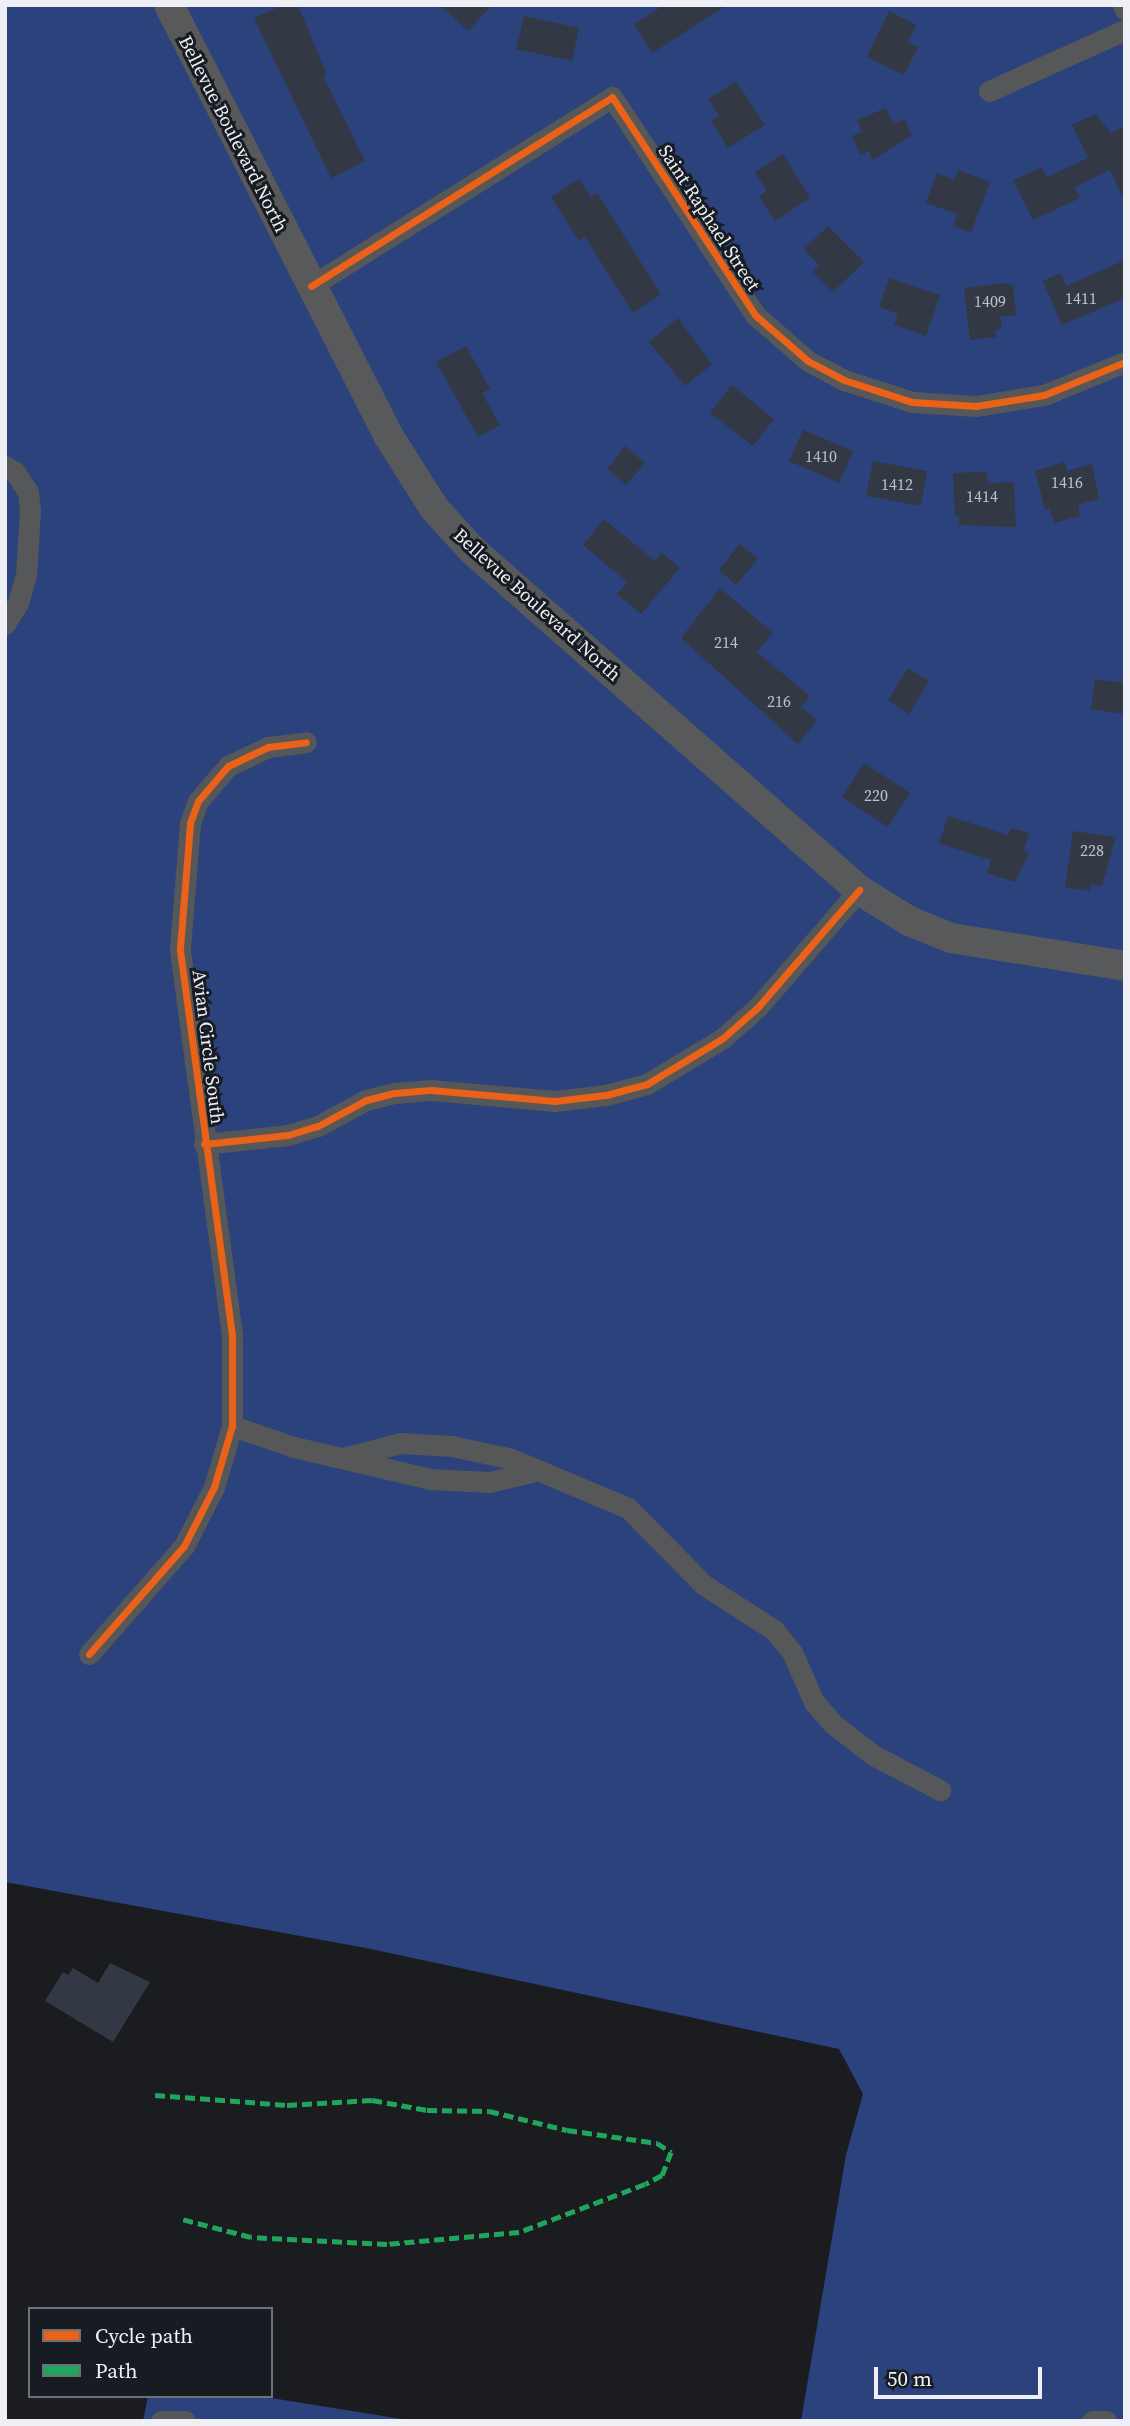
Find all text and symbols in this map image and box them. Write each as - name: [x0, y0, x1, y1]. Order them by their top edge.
- street label: Bellevue Boulevard North: [173, 32, 293, 236]
- street label: Saint Raphael Street: [653, 141, 765, 295]
- house number: 1411: [1065, 288, 1097, 308]
- house number: 1409: [974, 291, 1006, 311]
- house number: 1410: [805, 446, 837, 466]
- house number: 1416: [1051, 472, 1083, 492]
- house number: 1412: [881, 474, 913, 494]
- house number: 1414: [966, 486, 998, 506]
- street label: Bellevue Boulevard North: [449, 524, 625, 686]
- house number: 214: [714, 632, 738, 652]
- house number: 216: [767, 691, 791, 711]
- house number: 220: [864, 785, 888, 805]
- house number: 228: [1080, 840, 1104, 860]
- street label: Avian Circle South: [187, 969, 229, 1125]
- legend: [28, 2307, 273, 2398]
- text: Cycle path: [95, 2321, 193, 2350]
- scale bar: [878, 2352, 1046, 2396]
- text: Path: [95, 2356, 138, 2385]
- text: 50 m: [887, 2364, 932, 2393]

